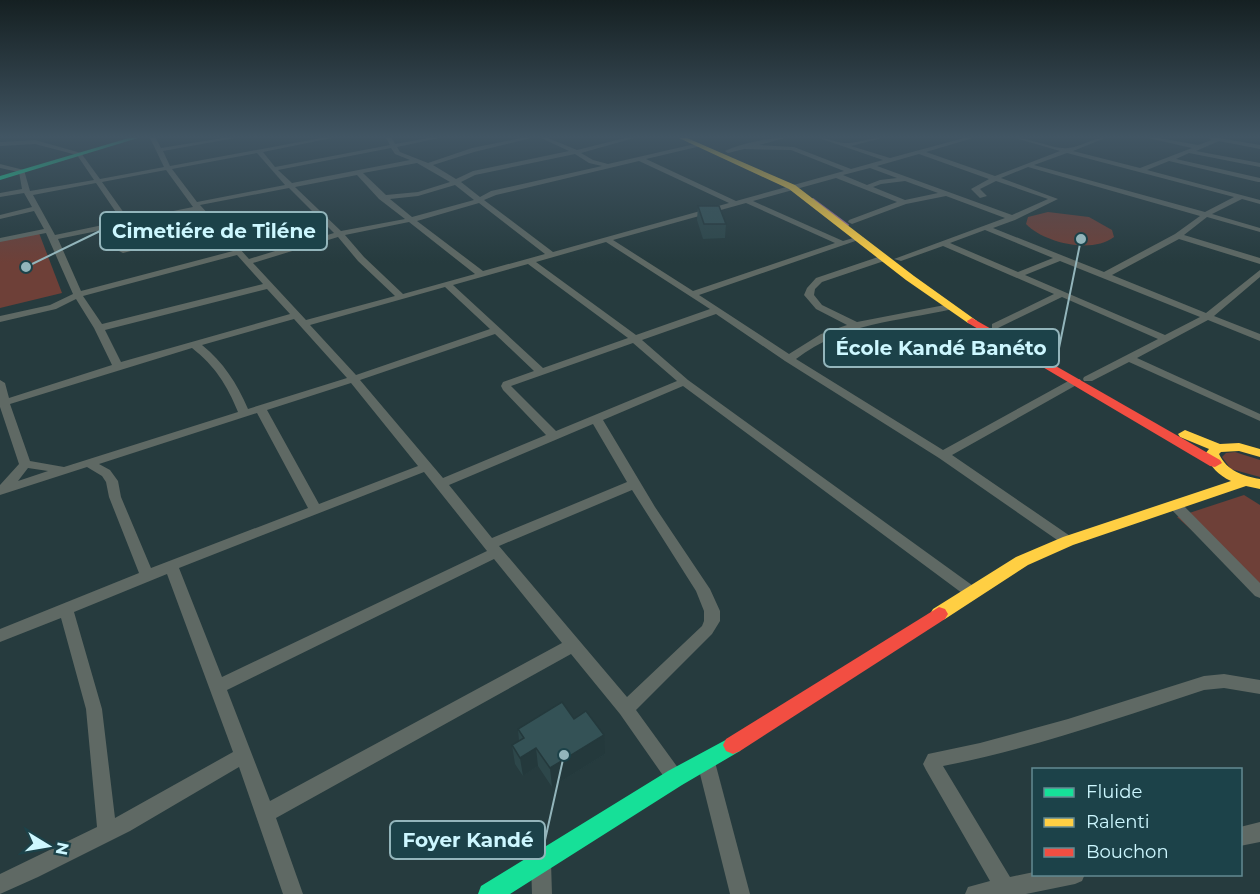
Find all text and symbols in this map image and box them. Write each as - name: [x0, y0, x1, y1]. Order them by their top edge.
- callout: Cimetiére de Tiléne: [100, 212, 327, 250]
- text: Cimetiére de Tiléne: [112, 219, 316, 243]
- callout: École Kandé Banéto: [824, 329, 1059, 367]
- text: École Kandé Banéto: [836, 336, 1046, 360]
- legend: [1032, 768, 1242, 876]
- text: Fluide: [1086, 781, 1142, 803]
- text: Ralenti: [1086, 811, 1150, 833]
- north arrow: [18, 816, 78, 876]
- callout: Foyer Kandé: [390, 821, 545, 859]
- text: Foyer Kandé: [402, 828, 534, 852]
- text: N: [52, 841, 73, 857]
- text: Bouchon: [1086, 841, 1169, 863]

